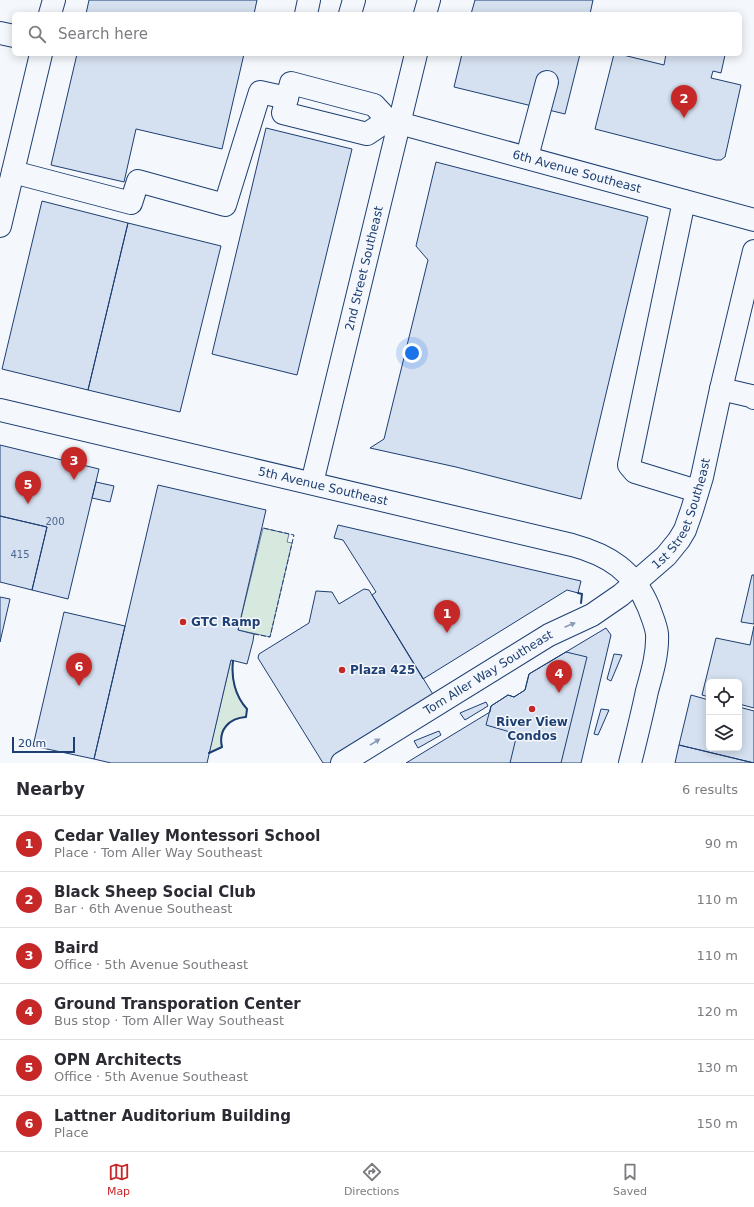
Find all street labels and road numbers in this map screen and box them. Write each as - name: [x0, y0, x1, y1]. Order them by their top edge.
- street label: 6th Avenue Southeast: [511, 147, 643, 196]
- street label: 2nd Street Southeast: [342, 204, 386, 332]
- street label: 1st Street Southeast: [649, 456, 713, 572]
- street label: 5th Avenue Southeast: [257, 464, 390, 508]
- street label: Tom Aller Way Southeast: [420, 627, 555, 718]

